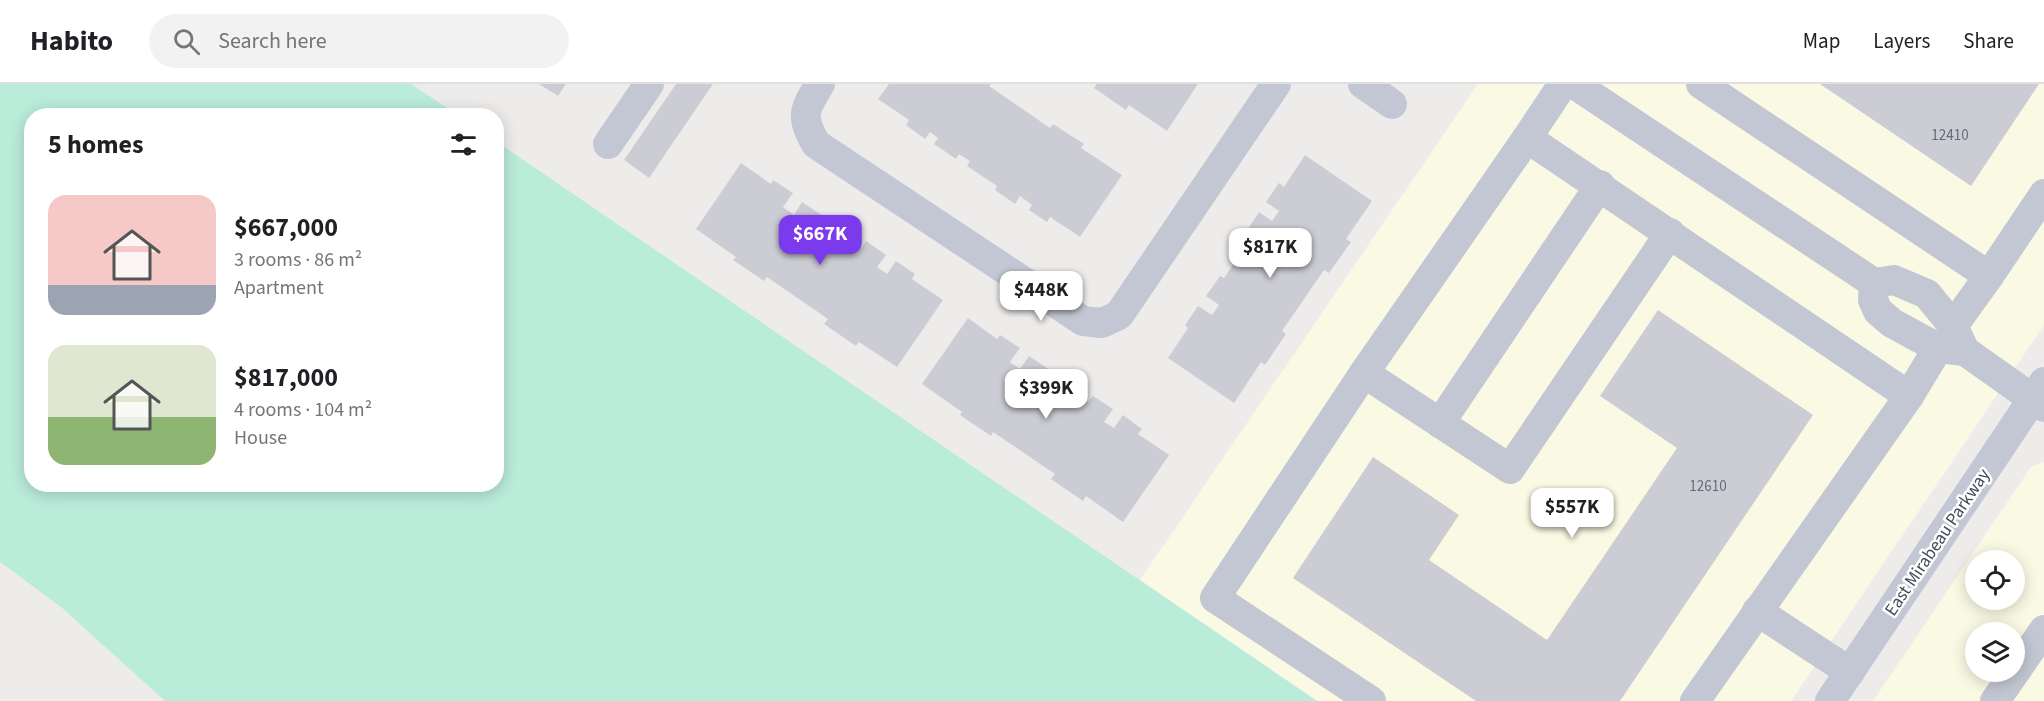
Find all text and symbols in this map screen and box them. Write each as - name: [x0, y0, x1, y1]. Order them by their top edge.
- search box: [149, 14, 569, 68]
- text: Habito: [30, 21, 113, 61]
- icon: search: [170, 25, 203, 58]
- text: Search here: [218, 25, 327, 57]
- text: Map: [1803, 26, 1840, 56]
- text: Layers: [1873, 26, 1930, 56]
- text: Share: [1963, 26, 2014, 56]
- house number: 12410: [1931, 125, 1969, 146]
- text: 5 homes: [48, 126, 143, 163]
- icon: filters: [447, 128, 480, 161]
- text: $667,000: [234, 209, 338, 246]
- pin: $667K: [778, 215, 862, 266]
- icon: home: [96, 219, 168, 291]
- text: $667K: [793, 220, 847, 248]
- pin: $817K: [1228, 228, 1312, 279]
- text: $817K: [1243, 233, 1297, 261]
- text: 3 rooms · 86 m²: [234, 246, 362, 274]
- pin: $448K: [999, 271, 1083, 322]
- text: Apartment: [234, 274, 324, 302]
- text: $448K: [1014, 276, 1068, 304]
- text: $817,000: [234, 359, 338, 396]
- icon: home: [96, 369, 168, 441]
- pin: $399K: [1004, 369, 1088, 420]
- text: $399K: [1019, 374, 1073, 402]
- text: 4 rooms · 104 m²: [234, 396, 372, 424]
- text: House: [234, 424, 287, 452]
- street label: East Mirabeau Parkway: [1879, 463, 1996, 621]
- house number: 12610: [1689, 476, 1727, 497]
- pin: $557K: [1530, 488, 1614, 539]
- text: $557K: [1545, 493, 1599, 521]
- map controls: [1965, 550, 2025, 682]
- button: locate: [1965, 550, 2025, 610]
- button: layers: [1965, 622, 2025, 682]

